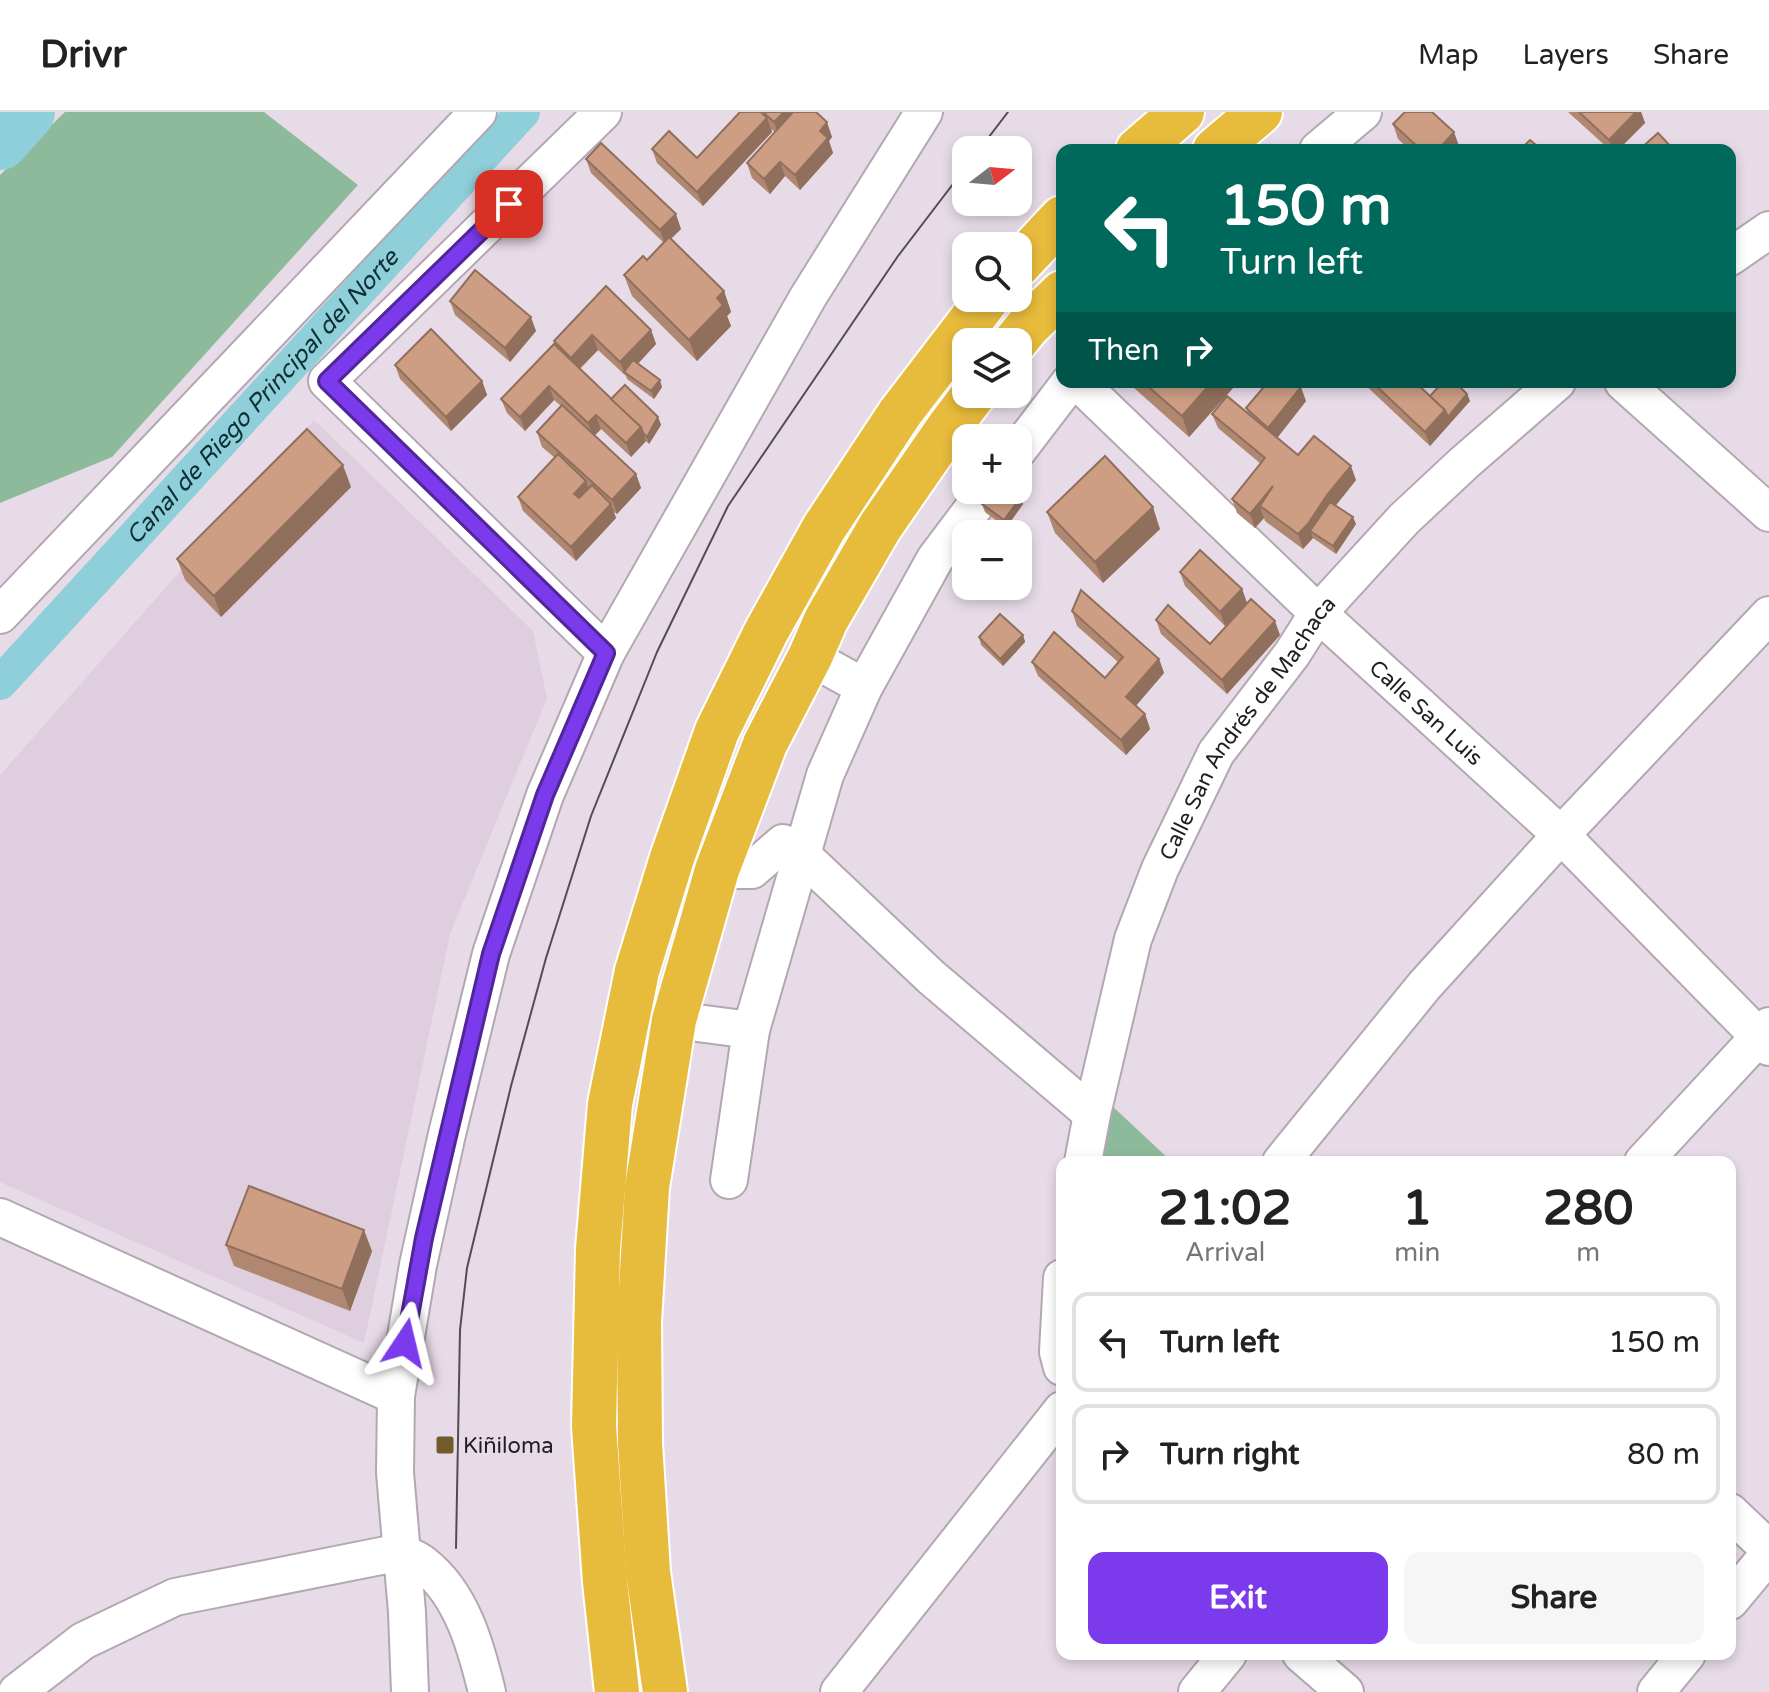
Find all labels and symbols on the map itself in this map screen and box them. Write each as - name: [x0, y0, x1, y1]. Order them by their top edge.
- north arrow: [952, 136, 1032, 216]
- pin: [475, 170, 543, 238]
- water label: Canal de Riego Principal del Norte: [120, 243, 406, 551]
- street label: Calle San Andrés de Machaca: [1154, 591, 1341, 865]
- street label: Calle San Luis: [1364, 655, 1488, 771]
- position arrow: [363, 1301, 447, 1385]
- place label: Kiñiloma: [463, 1433, 554, 1459]
- marker: Kiñiloma: [434, 1434, 456, 1456]

